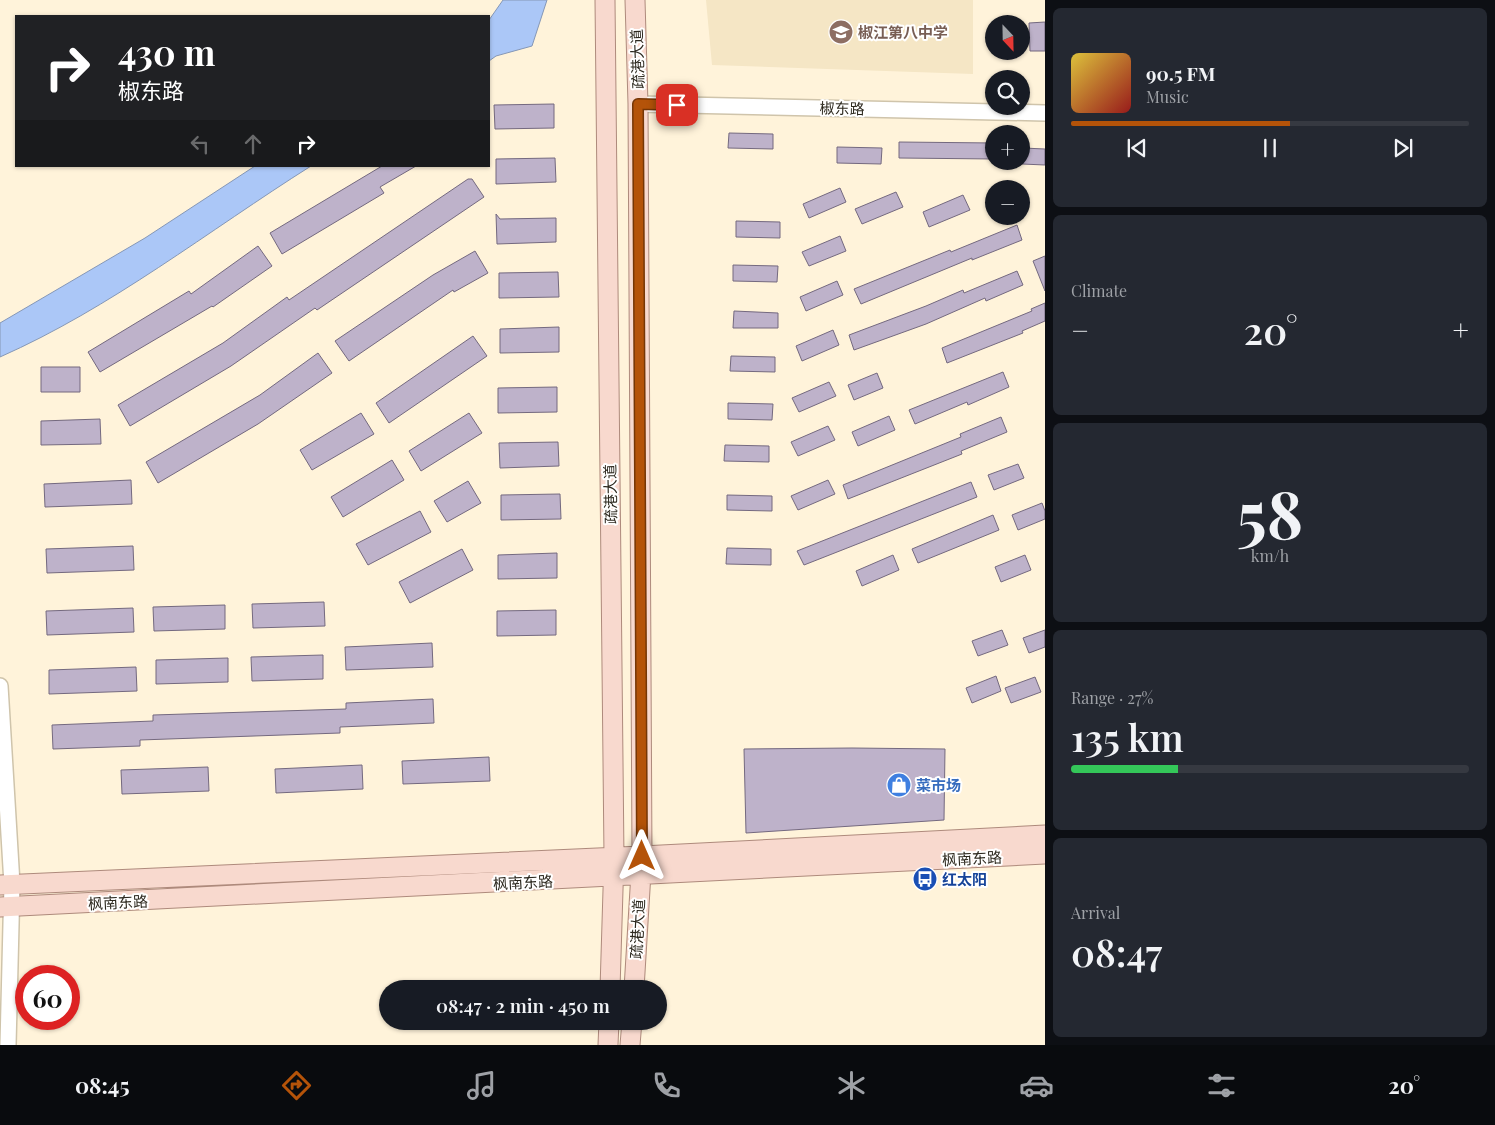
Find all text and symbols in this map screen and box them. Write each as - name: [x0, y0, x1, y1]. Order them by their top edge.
- north arrow: [985, 15, 1030, 60]
- map controls: [985, 15, 1030, 225]
- school or university icon: 椒江第八中学: [828, 19, 854, 45]
- place label: 椒江第八中学: [858, 22, 948, 42]
- text: 430 m: [118, 28, 215, 75]
- street label: 疏港大道: [626, 29, 648, 89]
- icon: right: [35, 35, 100, 100]
- text: 90.5 FM: [1146, 60, 1215, 86]
- button: search: [985, 70, 1030, 115]
- text: 椒东路: [118, 75, 184, 105]
- pin: [656, 84, 698, 126]
- text: Music: [1146, 86, 1189, 107]
- icon: arrive: [663, 91, 691, 119]
- street label: 椒东路: [819, 98, 865, 118]
- button: +: [985, 125, 1030, 170]
- icon: left: [186, 130, 214, 158]
- icon: ahead: [239, 130, 267, 158]
- icon: right: [292, 130, 320, 158]
- icon: previous: [1123, 134, 1151, 162]
- icon: pause: [1256, 134, 1284, 162]
- icon: next: [1389, 134, 1417, 162]
- button: −: [985, 180, 1030, 225]
- text: Climate: [1071, 280, 1127, 301]
- text: 20°: [1244, 304, 1298, 355]
- text: −: [1071, 311, 1089, 348]
- text: +: [1453, 311, 1469, 348]
- street label: 疏港大道: [599, 464, 621, 524]
- text: 58: [1237, 469, 1303, 555]
- text: km/h: [1251, 545, 1289, 566]
- text: Range · 27%: [1071, 687, 1153, 708]
- text: 135 km: [1071, 711, 1184, 762]
- shop icon: 菜市场: [886, 772, 912, 798]
- place label: 菜市场: [916, 775, 961, 795]
- position arrow: [615, 829, 667, 881]
- street label: 枫南东路: [942, 846, 1002, 870]
- bus stop icon: 红太阳: [912, 866, 938, 892]
- place label: 红太阳: [942, 869, 987, 889]
- street label: 枫南东路: [493, 870, 553, 894]
- street label: 枫南东路: [88, 890, 148, 914]
- street label: 疏港大道: [625, 899, 649, 959]
- text: Arrival: [1071, 902, 1120, 923]
- text: 08:47: [1071, 926, 1162, 977]
- speed limit sign: 60: [15, 965, 80, 1030]
- text: 08:47 · 2 min · 450 m: [436, 992, 610, 1018]
- icon: directions: [279, 1068, 314, 1103]
- icon: music: [464, 1068, 499, 1103]
- icon: phone: [649, 1068, 684, 1103]
- icon: climate: [834, 1068, 869, 1103]
- icon: car: [1019, 1068, 1054, 1103]
- icon: filters: [1204, 1068, 1239, 1103]
- text: 08:45: [75, 1070, 130, 1100]
- text: 20°: [1388, 1070, 1420, 1100]

